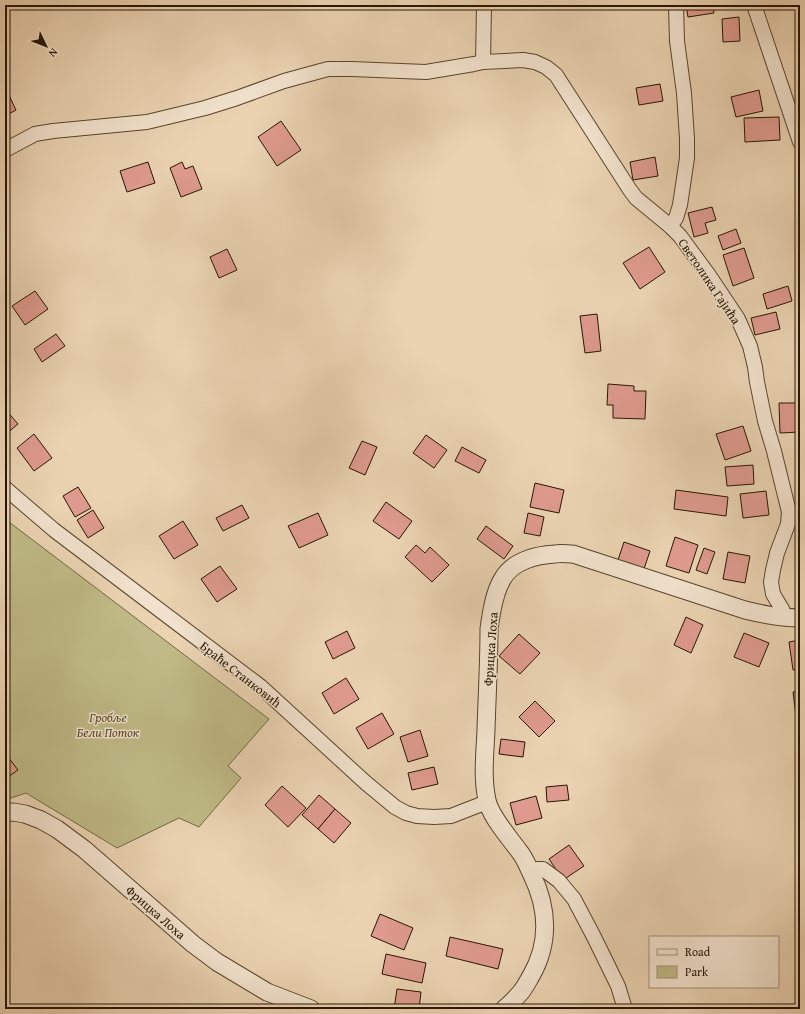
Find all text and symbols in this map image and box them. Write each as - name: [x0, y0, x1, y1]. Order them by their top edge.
- north arrow: [26, 26, 66, 66]
- text: N: [45, 45, 62, 61]
- street label: Светолика Гајића: [674, 234, 746, 329]
- street label: Фрицка Лоха: [478, 611, 503, 687]
- street label: Браће Станковић: [196, 637, 286, 713]
- park label: Гробље Бели Поток: [77, 708, 140, 742]
- street label: Фрицка Лоха: [121, 881, 190, 944]
- legend: [649, 936, 779, 988]
- text: Road: [685, 943, 711, 960]
- text: Park: [685, 963, 709, 980]

